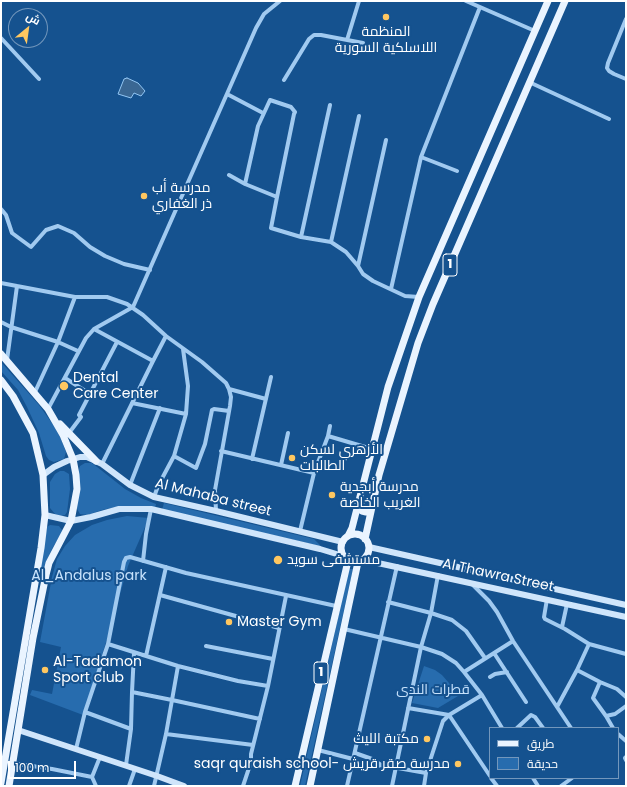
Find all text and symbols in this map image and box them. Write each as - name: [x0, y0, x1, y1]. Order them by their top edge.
- north arrow: [8, 8, 48, 48]
- text: ش: [23, 8, 43, 29]
- marker: المنظمة اللاسلكية السورية: [381, 12, 391, 22]
- place label: المنظمة اللاسلكية السورية: [335, 24, 437, 56]
- place label: مدرسة أب ذر الغفاري: [152, 180, 212, 212]
- marker: مدرسة أب ذر الغفاري: [139, 191, 149, 201]
- road number: 1: [443, 254, 457, 276]
- place label: Dental Care Center: [73, 370, 158, 402]
- marker: Dental Care Center: [58, 380, 70, 392]
- place label: الأزهري لسكن الطالبات: [300, 442, 383, 474]
- marker: الأزهري لسكن الطالبات: [287, 453, 297, 463]
- street label: Al Mahaba street: [153, 475, 273, 521]
- place label: مدرسة أبجدية الغريب الخاصة: [340, 479, 421, 512]
- marker: مدرسة أبجدية الغريب الخاصة: [327, 490, 337, 500]
- place label: مستشفى سويد: [287, 552, 380, 568]
- marker: مستشفى سويد: [272, 554, 284, 566]
- street label: Al Thawra Street: [441, 556, 555, 596]
- park label: Al_Andalus park: [31, 568, 147, 584]
- place label: Master Gym: [237, 614, 322, 630]
- marker: Master Gym: [224, 617, 234, 627]
- place label: Al-Tadamon Sport club: [53, 654, 142, 686]
- road number: 1: [314, 662, 328, 684]
- marker: Al-Tadamon Sport club: [40, 665, 50, 675]
- park label: قطرات الندى: [396, 682, 470, 698]
- legend: [489, 727, 619, 779]
- place label: مكتبة الليث: [353, 731, 419, 747]
- marker: مكتبة الليث: [422, 734, 432, 744]
- text: طريق: [527, 735, 554, 752]
- scale bar: [10, 753, 78, 779]
- text: حديقة: [527, 755, 558, 772]
- place label: saqr quraish school- مدرسة صقر قريش: [194, 756, 450, 772]
- text: 100 m: [15, 759, 49, 776]
- marker: saqr quraish school- مدرسة صقر قريش: [453, 759, 463, 769]

